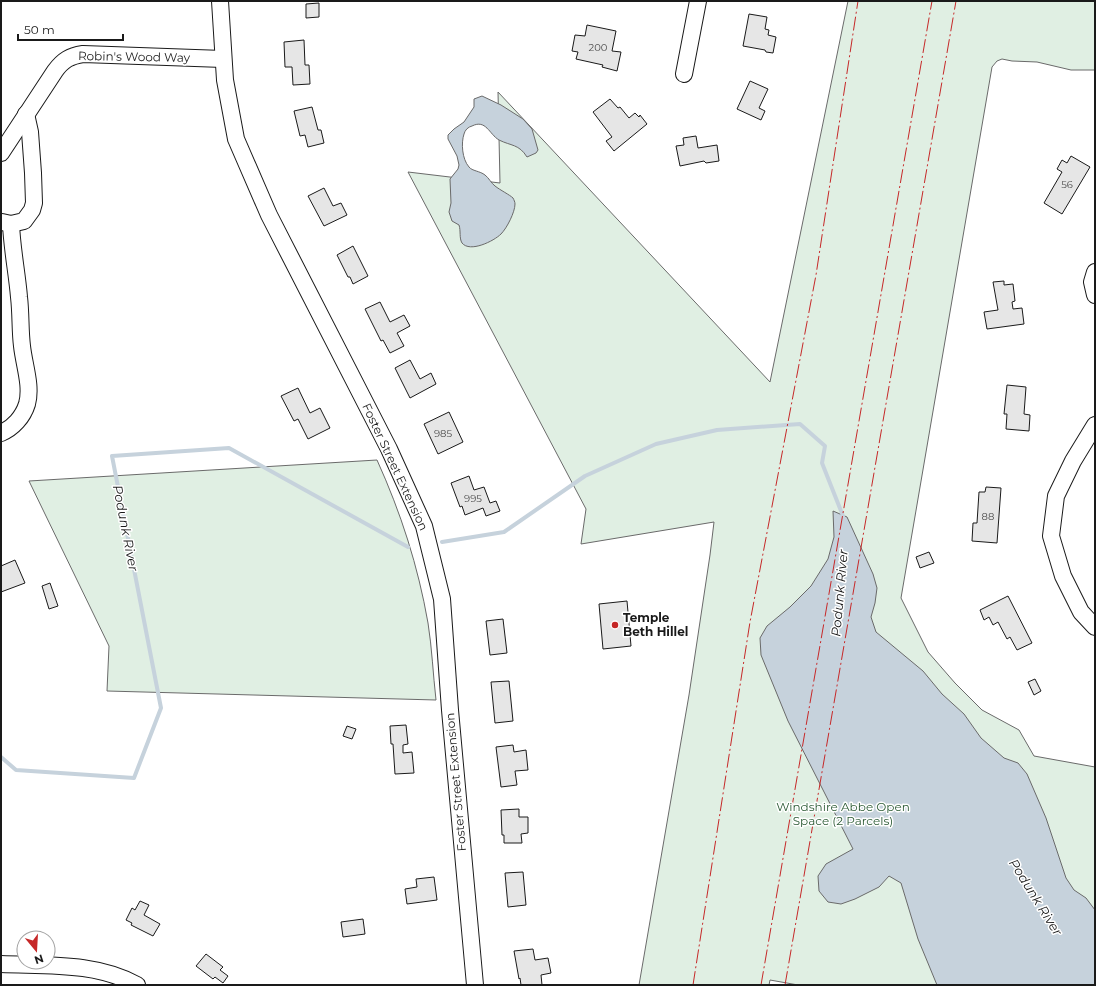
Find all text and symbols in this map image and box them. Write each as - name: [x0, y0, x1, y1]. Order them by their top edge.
- scale bar: [18, 16, 123, 42]
- text: 50 m: [24, 22, 55, 37]
- house number: 200: [589, 41, 608, 54]
- street label: Robin's Wood Way: [78, 48, 191, 65]
- house number: 56: [1061, 178, 1073, 191]
- street label: Foster Street Extension: [359, 401, 432, 533]
- house number: 985: [434, 427, 452, 440]
- water label: Podunk River: [110, 483, 142, 573]
- house number: 995: [464, 492, 482, 505]
- house number: 88: [982, 510, 994, 523]
- water label: Podunk River: [827, 548, 851, 637]
- place label: Temple Beth Hillel: [623, 610, 688, 639]
- marker: Temple Beth Hillel: [610, 620, 620, 630]
- street label: Foster Street Extension: [442, 712, 469, 852]
- park label: Windshire Abbe Open Space (2 Parcels): [776, 799, 910, 828]
- water label: Podunk River: [1006, 856, 1066, 939]
- north arrow: [16, 930, 56, 970]
- text: N: [33, 951, 45, 968]

